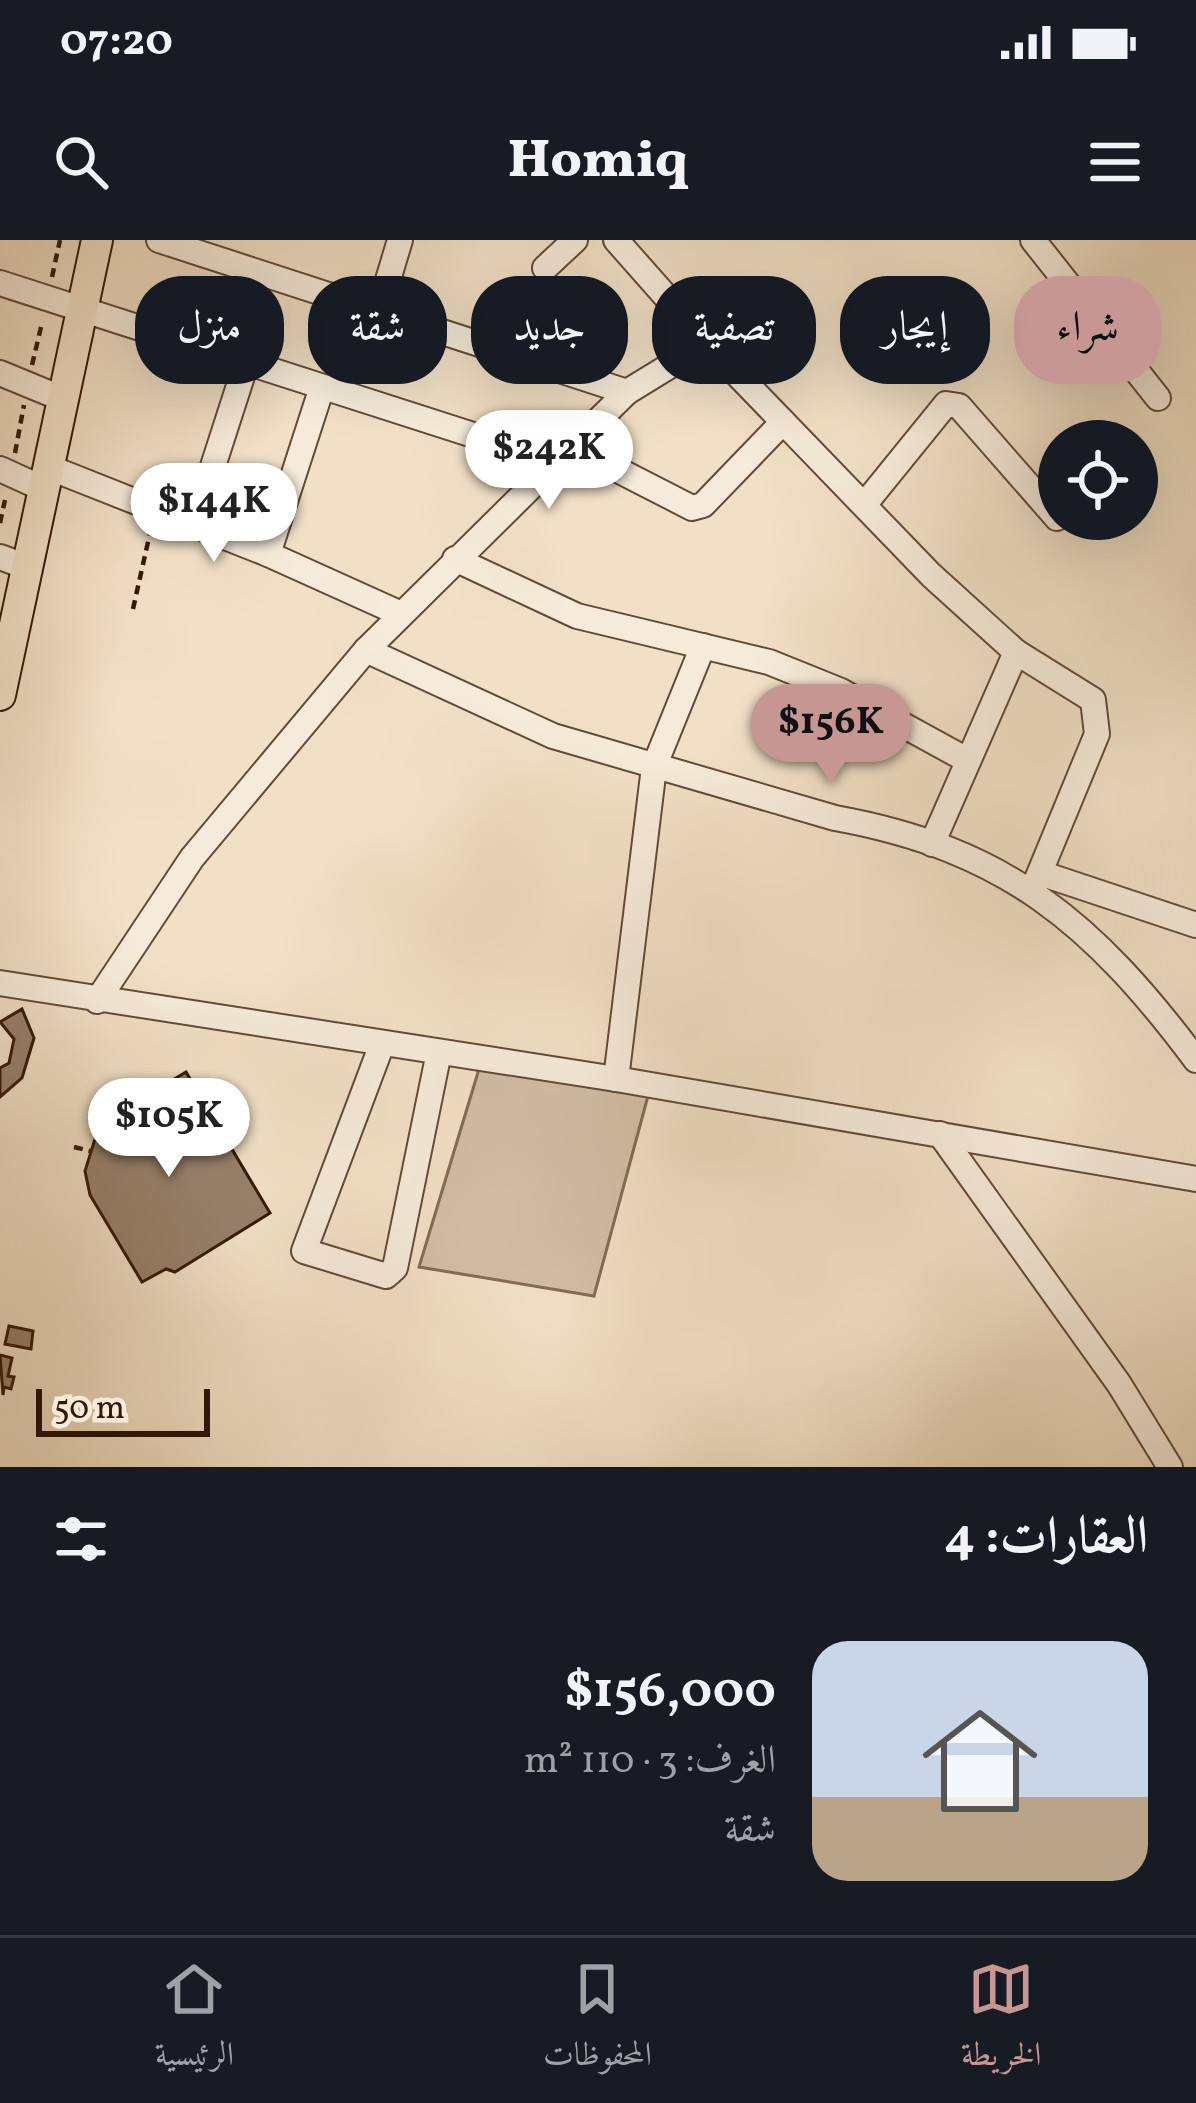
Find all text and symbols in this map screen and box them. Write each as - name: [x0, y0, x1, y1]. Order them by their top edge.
- text: 07:20: [60, 11, 173, 74]
- text: Homiq: [508, 125, 688, 200]
- icon: search: [48, 129, 114, 195]
- icon: menu: [1082, 129, 1148, 195]
- chip: منزل: [135, 276, 284, 384]
- chip: شقة: [308, 276, 447, 384]
- chip: جديد: [471, 276, 628, 384]
- chip: تصفية: [652, 276, 816, 384]
- chip: إيجار: [840, 276, 990, 384]
- chip: شراء: [1014, 276, 1161, 384]
- pin: $242K: [465, 410, 633, 512]
- map controls: [1038, 420, 1158, 540]
- button: locate: [1038, 420, 1158, 540]
- text: $242K: [492, 422, 606, 476]
- pin: $144K: [130, 463, 298, 565]
- text: $144K: [158, 475, 270, 529]
- pin: $156K: [747, 684, 915, 786]
- text: $156K: [778, 696, 884, 750]
- pin: $105K: [85, 1078, 253, 1180]
- text: $105K: [115, 1090, 223, 1144]
- scale bar: [36, 1383, 210, 1436]
- text: 50 m: [54, 1387, 125, 1433]
- text: العقارات: 4: [944, 1503, 1148, 1574]
- icon: filters: [48, 1506, 114, 1572]
- text: $156,000: [565, 1657, 776, 1728]
- icon: home: [908, 1689, 1052, 1833]
- text: الغرف: 3 · 110 m²: [524, 1735, 776, 1789]
- text: شقة: [724, 1804, 776, 1858]
- tab: الرئيسية: [155, 1956, 234, 2086]
- tab: المحفوظات: [543, 1956, 652, 2086]
- tab: الخريطة: [961, 1956, 1041, 2086]

